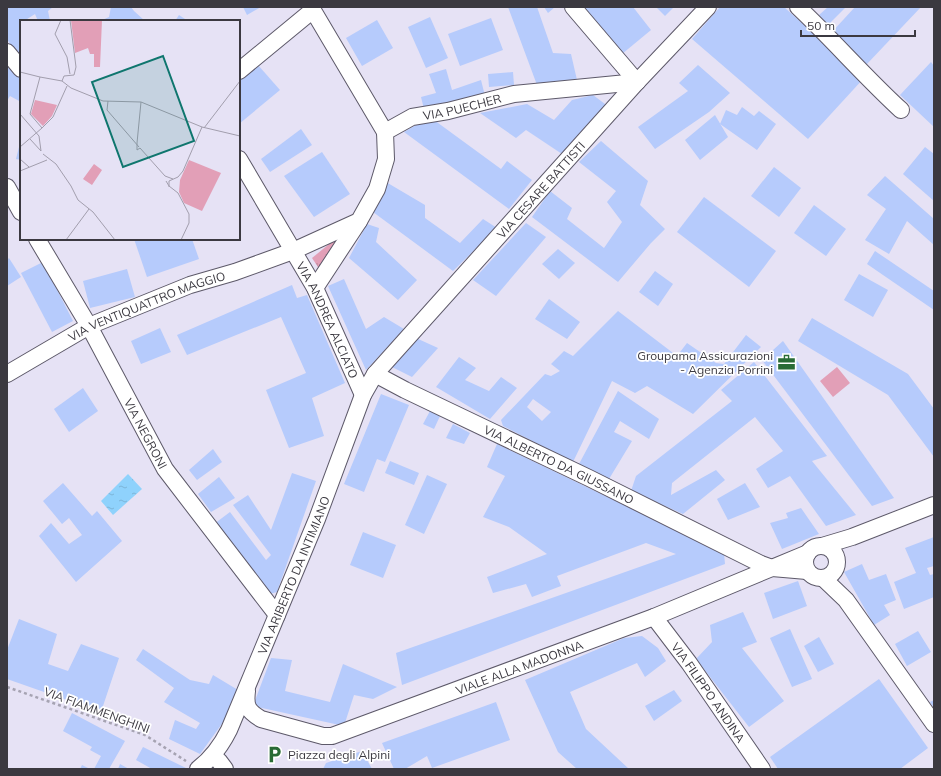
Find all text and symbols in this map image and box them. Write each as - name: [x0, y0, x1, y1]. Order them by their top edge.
- scale bar: [801, 12, 915, 38]
- text: 50 m: [807, 18, 835, 33]
- inset map: [20, 20, 240, 240]
- street label: VIA PUECHER: [422, 90, 503, 123]
- street label: VIA CESARE BATTISTI: [493, 138, 588, 241]
- street label: VIA ANDREA ALCIATO: [294, 259, 362, 381]
- street label: VIA VENTIQUATTRO MAGGIO: [65, 268, 227, 344]
- place label: Groupama Assicurazioni - Agenzia Porrini: [637, 348, 773, 377]
- office icon: Groupama Assicurazioni - Agenzia Porrini: [776, 352, 796, 372]
- street label: VIA NEGRONI: [121, 396, 171, 471]
- street label: VIA ALBERTO DA GIUSSANO: [482, 421, 637, 507]
- street label: VIA ARIBERTO DA INTIMIANO: [254, 494, 332, 656]
- street label: VIALE ALLA MADONNA: [453, 636, 585, 697]
- street label: VIA FILIPPO ANDINA: [668, 639, 749, 745]
- street label: VIA FIAMMENGHINI: [42, 684, 152, 736]
- parking icon: Piazza degli Alpini: [265, 744, 285, 764]
- place label: Piazza degli Alpini: [288, 747, 390, 762]

